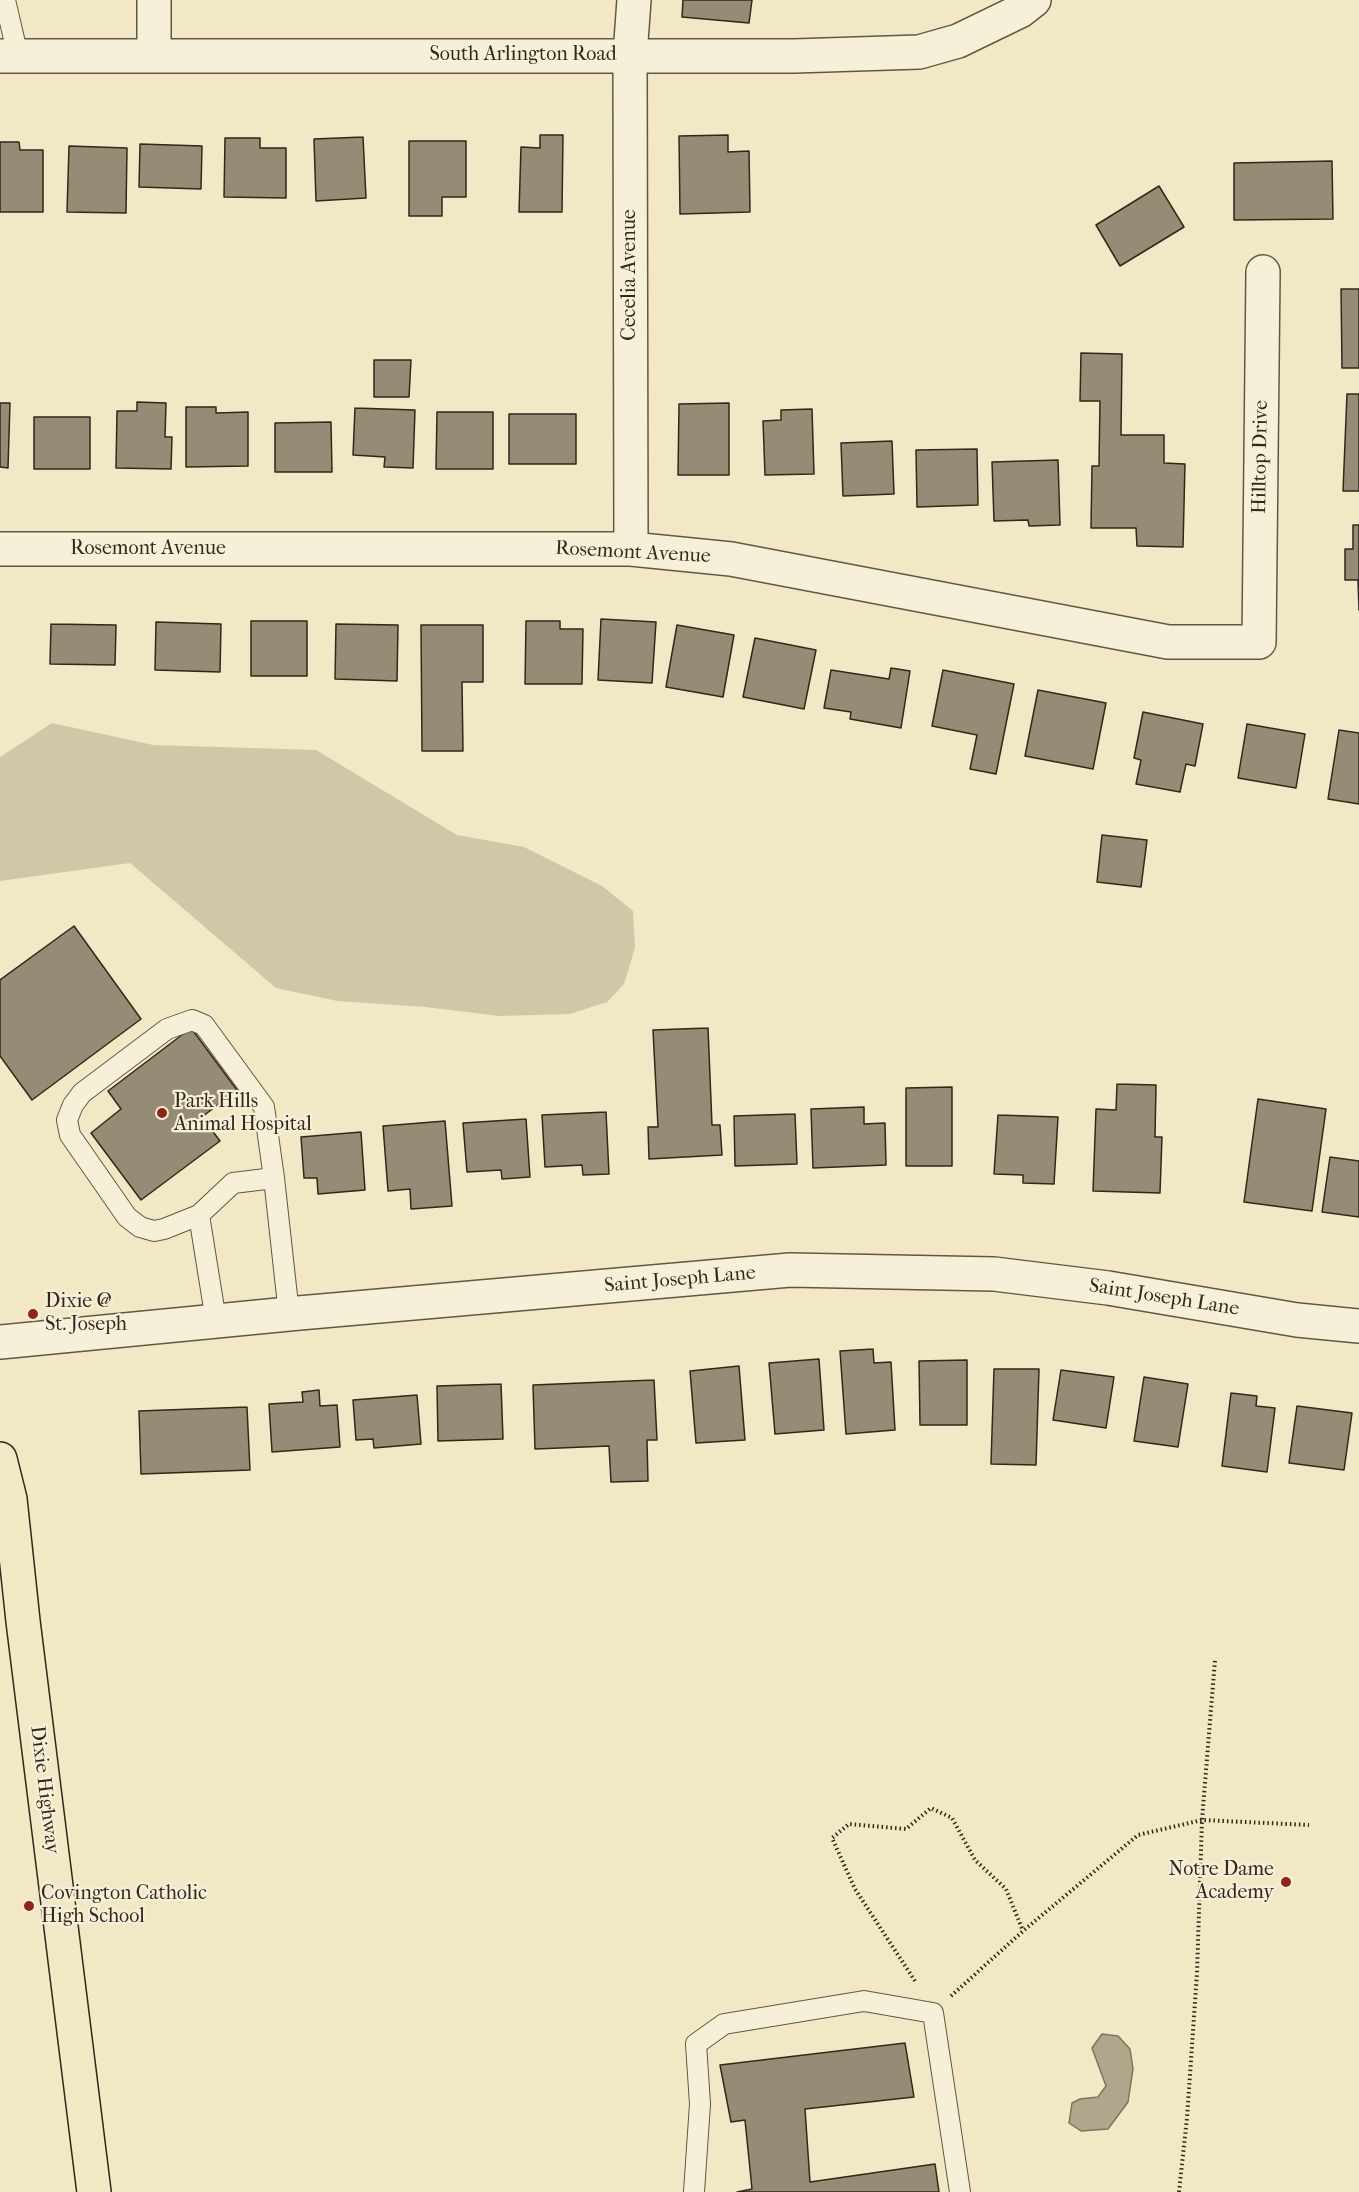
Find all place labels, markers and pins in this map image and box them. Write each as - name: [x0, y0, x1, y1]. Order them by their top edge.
- place label: Park Hills Animal Hospital: [174, 1090, 312, 1137]
- marker: Park Hills Animal Hospital: [155, 1106, 169, 1120]
- place label: Dixie @ St. Joseph: [45, 1290, 127, 1337]
- marker: Dixie @ St. Joseph: [26, 1307, 40, 1321]
- place label: Notre Dame Academy: [1168, 1858, 1274, 1905]
- marker: Notre Dame Academy: [1279, 1875, 1293, 1889]
- place label: Covington Catholic High School: [41, 1882, 207, 1929]
- marker: Covington Catholic High School: [22, 1899, 36, 1913]

